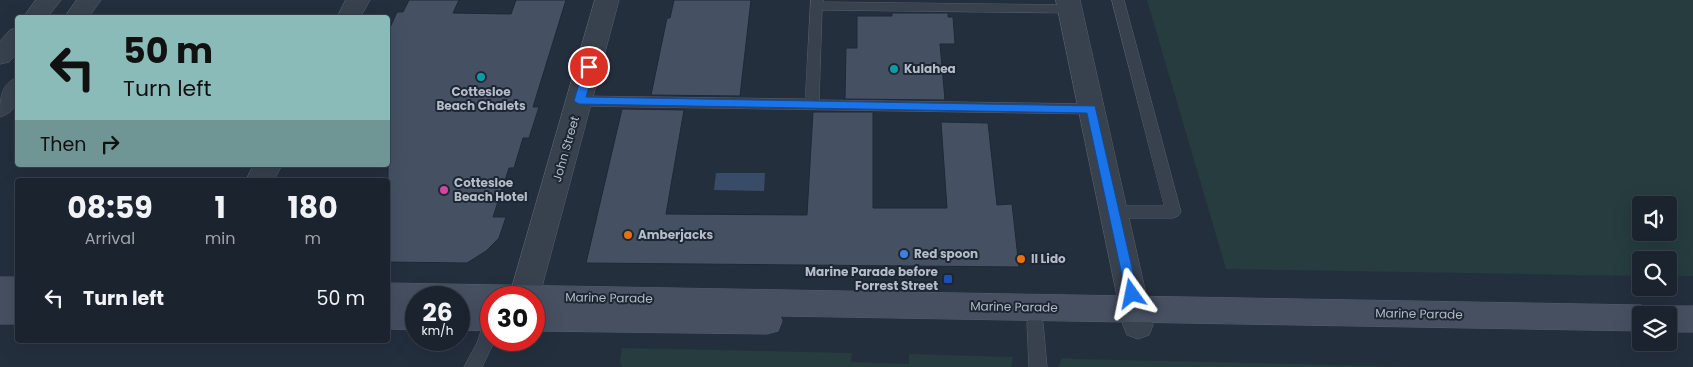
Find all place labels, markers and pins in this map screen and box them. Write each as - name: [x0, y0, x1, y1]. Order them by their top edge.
- pin: [568, 46, 610, 88]
- place label: Kulahea: [904, 60, 956, 77]
- marker: Kulahea: [888, 63, 900, 75]
- marker: Cottesloe Beach Chalets: [475, 71, 487, 83]
- place label: Cottesloe Beach Chalets: [436, 83, 526, 114]
- place label: Cottesloe Beach Hotel: [454, 174, 528, 205]
- marker: Cottesloe Beach Hotel: [438, 184, 450, 196]
- place label: Amberjacks: [638, 226, 714, 243]
- marker: Amberjacks: [622, 229, 634, 241]
- place label: Red spoon: [914, 245, 978, 262]
- marker: Red spoon: [898, 248, 910, 260]
- place label: Il Lido: [1031, 250, 1066, 267]
- marker: Il Lido: [1015, 253, 1027, 265]
- place label: Marine Parade before Forrest Street: [805, 263, 939, 294]
- marker: Marine Parade before Forrest Street: [942, 273, 954, 285]

